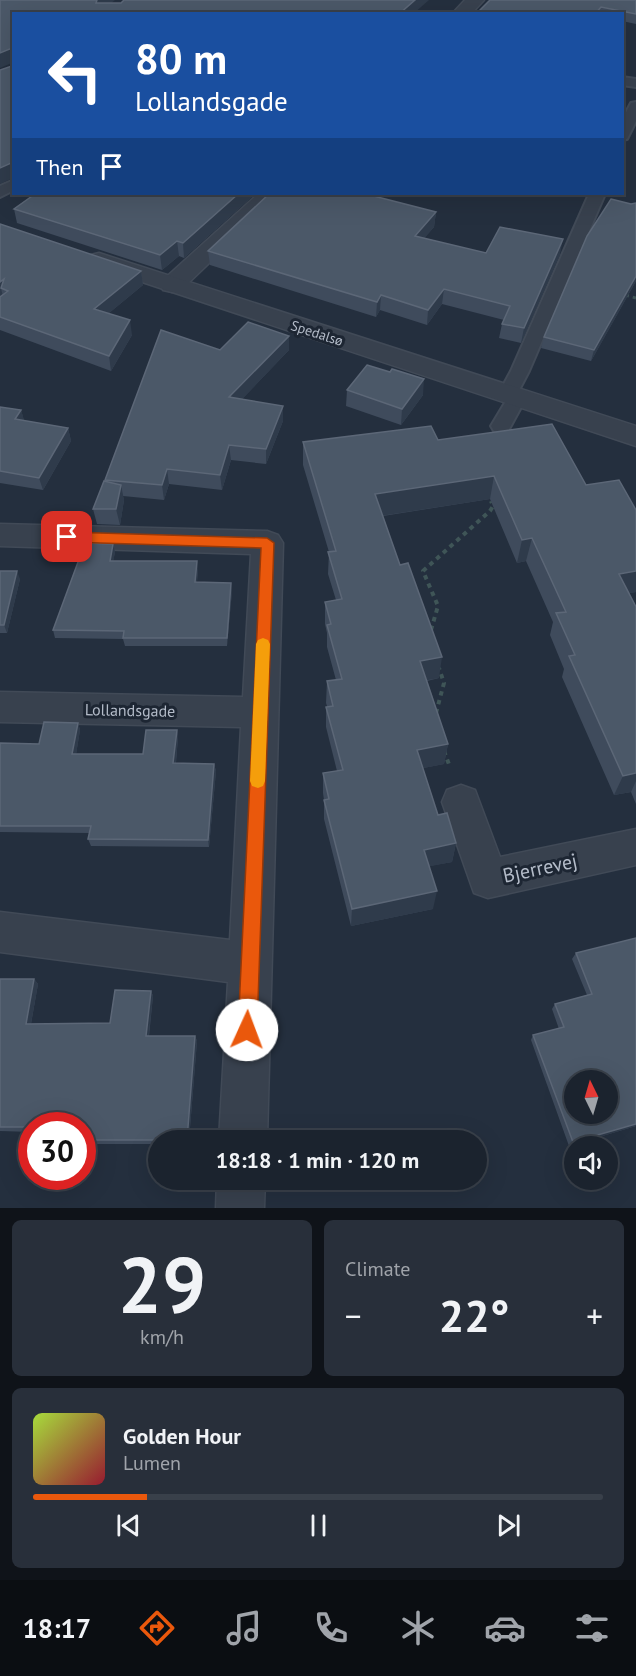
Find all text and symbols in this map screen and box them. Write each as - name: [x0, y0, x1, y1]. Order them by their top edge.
- text: 80 m: [135, 31, 227, 86]
- icon: left: [36, 36, 114, 114]
- text: Lollandsgade: [135, 84, 288, 118]
- icon: arrive: [95, 150, 128, 183]
- text: Then: [36, 153, 83, 181]
- street label: Spedalsø: [288, 316, 346, 350]
- pin: [41, 511, 92, 562]
- icon: arrive: [50, 520, 83, 553]
- street label: Lollandsgade: [85, 699, 175, 721]
- street label: Bjerrevej: [500, 847, 580, 889]
- position arrow: [215, 998, 279, 1062]
- north arrow: [564, 1070, 618, 1124]
- map controls: [564, 1070, 618, 1190]
- speed limit sign: 30: [18, 1112, 96, 1190]
- button: sound: [564, 1136, 618, 1190]
- text: 18:18 · 1 min · 120 m: [216, 1146, 419, 1174]
- text: 29: [118, 1234, 206, 1335]
- text: Climate: [345, 1256, 411, 1282]
- text: 22°: [439, 1286, 509, 1344]
- text: −: [345, 1294, 362, 1337]
- text: +: [586, 1294, 603, 1337]
- text: km/h: [140, 1324, 184, 1350]
- text: Golden Hour: [123, 1422, 241, 1450]
- text: Lumen: [123, 1450, 181, 1476]
- icon: previous: [112, 1509, 145, 1542]
- icon: pause: [302, 1509, 335, 1542]
- icon: next: [492, 1509, 525, 1542]
- icon: directions: [136, 1607, 178, 1649]
- icon: music: [223, 1607, 265, 1649]
- icon: phone: [310, 1607, 352, 1649]
- icon: climate: [397, 1607, 439, 1649]
- icon: car: [484, 1607, 526, 1649]
- icon: filters: [571, 1607, 613, 1649]
- text: 18:17: [23, 1611, 91, 1645]

